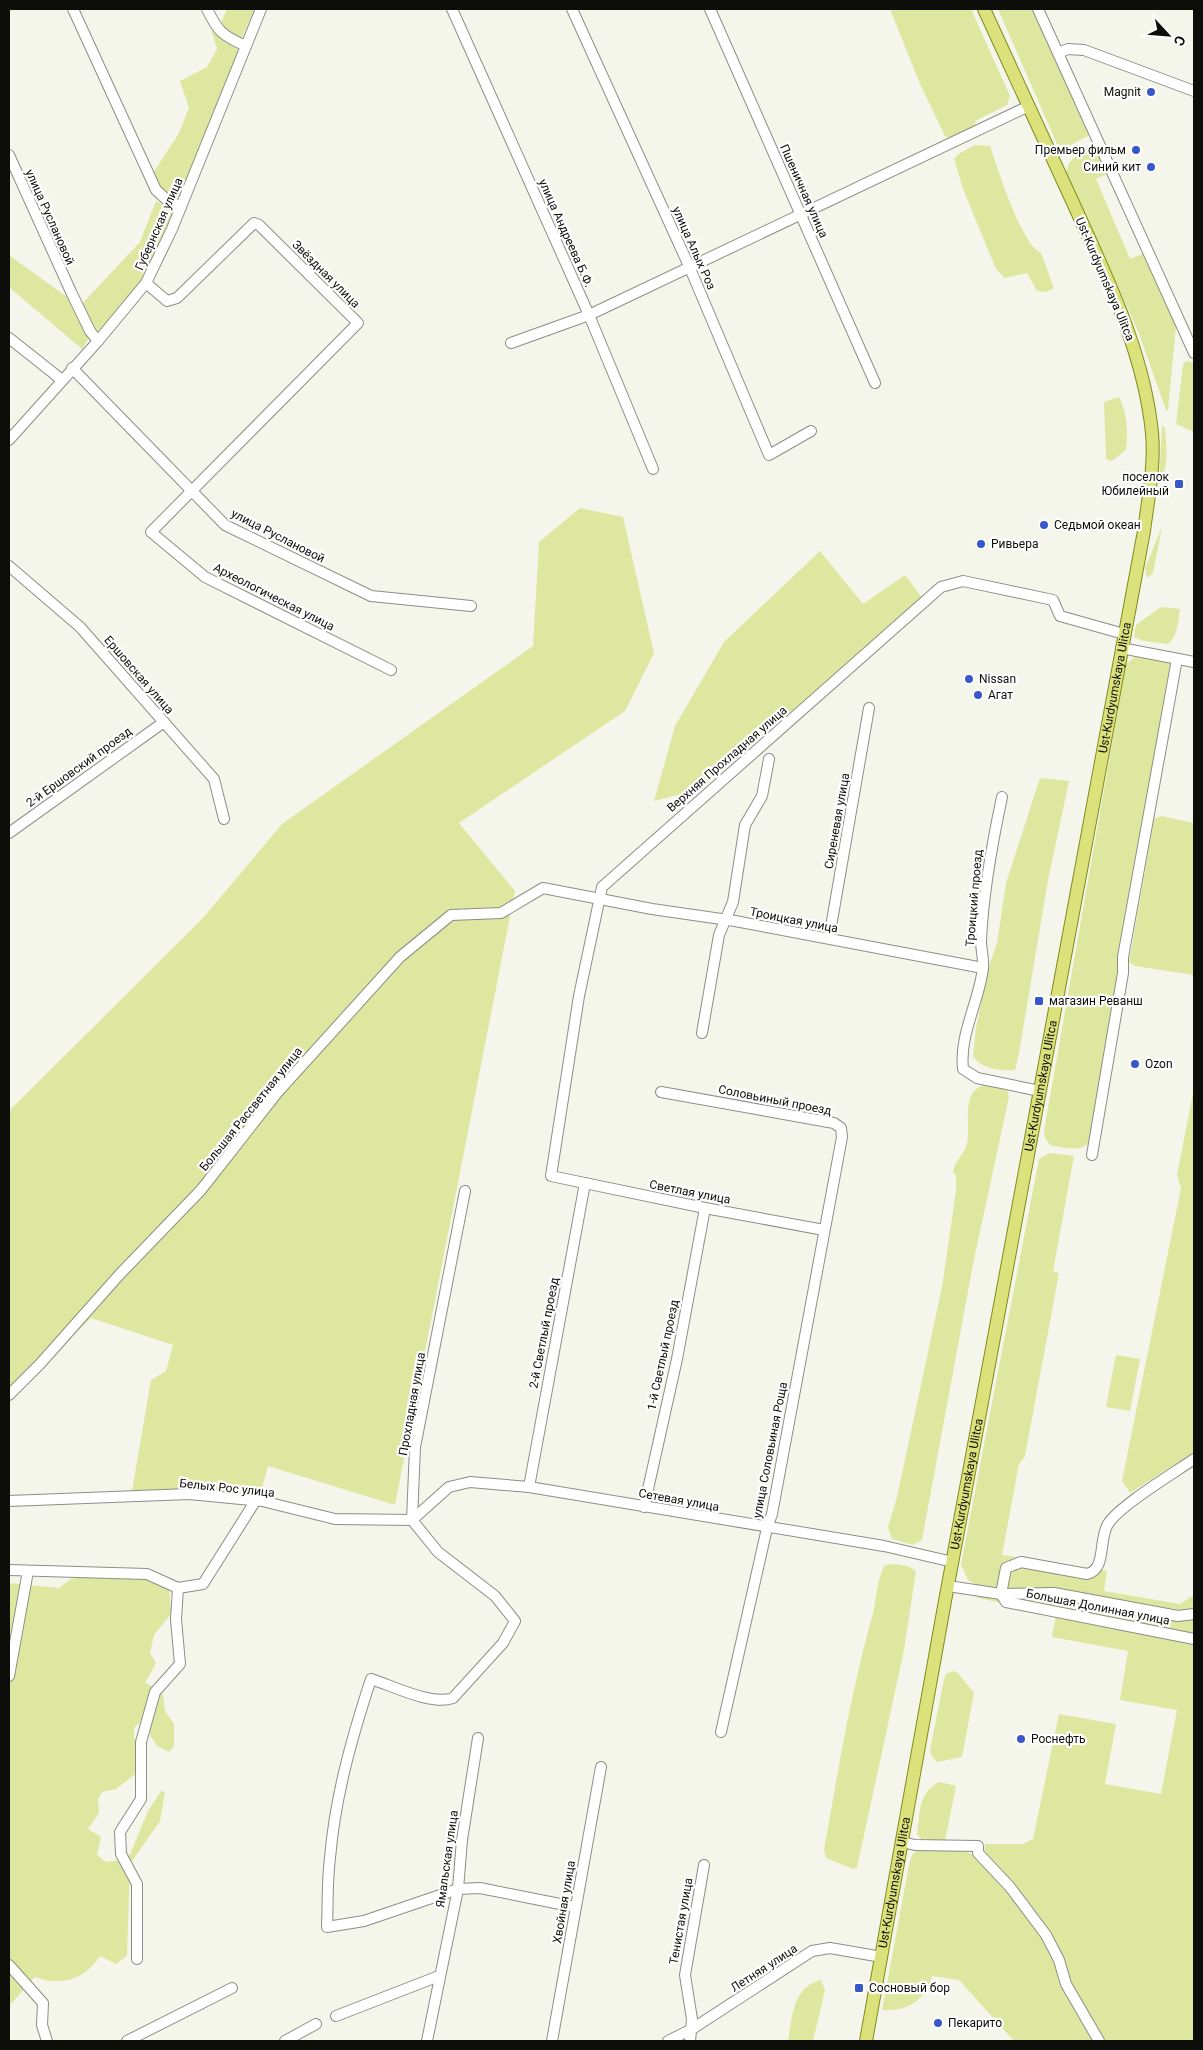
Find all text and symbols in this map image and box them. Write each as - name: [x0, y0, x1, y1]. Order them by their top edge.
- north arrow: [1143, 10, 1193, 60]
- text: С: [1170, 33, 1189, 48]
- place label: Magnit: [1104, 85, 1141, 99]
- marker: Magnit: [1145, 86, 1157, 98]
- street label: Пшеничная улица: [777, 142, 831, 240]
- place label: Премьер фильм: [1035, 143, 1126, 157]
- marker: Премьер фильм: [1130, 144, 1142, 156]
- place label: Синий кит: [1083, 160, 1141, 174]
- marker: Синий кит: [1145, 161, 1157, 173]
- street label: улица Руслановой: [23, 167, 77, 267]
- street label: Губернская улица: [132, 175, 186, 273]
- street label: улица Андреева Б.Ф.: [536, 177, 596, 289]
- street label: улица Алых Роз: [669, 204, 719, 292]
- street label: Ust-Kurdyumskaya Ulitca: [1073, 215, 1137, 343]
- street label: Звёздная улица: [289, 237, 363, 311]
- place label: поселок Юбилейный: [1101, 470, 1170, 498]
- marker: поселок Юбилейный: [1173, 478, 1185, 490]
- street label: улица Руслановой: [229, 506, 327, 566]
- place label: Седьмой океан: [1054, 518, 1141, 532]
- marker: Седьмой океан: [1038, 519, 1050, 531]
- place label: Ривьера: [991, 537, 1039, 551]
- marker: Ривьера: [975, 538, 987, 550]
- street label: Археологическая улица: [211, 560, 337, 634]
- street label: Ust-Kurdyumskaya Ulitca: [1096, 621, 1134, 754]
- street label: Ершовская улица: [101, 633, 177, 717]
- place label: Nissan: [979, 672, 1016, 686]
- marker: Nissan: [963, 673, 975, 685]
- place label: Агат: [988, 688, 1013, 702]
- marker: Агат: [972, 689, 984, 701]
- street label: Верхняя Прохладная улица: [664, 703, 790, 815]
- street label: 2-й Ершовский проезд: [24, 724, 134, 810]
- street label: Сиреневая улица: [822, 772, 852, 870]
- street label: Троицкий проезд: [963, 849, 985, 947]
- street label: Троицкая улица: [749, 905, 839, 935]
- place label: магазин Реванш: [1049, 994, 1143, 1008]
- marker: магазин Реванш: [1033, 995, 1045, 1007]
- street label: Ust-Kurdyumskaya Ulitca: [1022, 1019, 1060, 1153]
- street label: Большая Рассветная улица: [197, 1044, 305, 1174]
- place label: Ozon: [1145, 1057, 1173, 1071]
- marker: Ozon: [1129, 1058, 1141, 1070]
- street label: Соловьиный проезд: [717, 1082, 833, 1118]
- street label: Светлая улица: [648, 1177, 732, 1207]
- street label: 2-й Светлый проезд: [526, 1276, 562, 1390]
- street label: 1-й Светлый проезд: [644, 1298, 682, 1412]
- street label: Прохладная улица: [396, 1351, 428, 1457]
- street label: улица Соловьиная Роща: [750, 1381, 790, 1519]
- street label: Ust-Kurdyumskaya Ulitca: [948, 1417, 986, 1551]
- street label: Белых Рос улица: [179, 1476, 275, 1500]
- street label: Сетевая улица: [638, 1486, 720, 1514]
- street label: Большая Долинная улица: [1025, 1586, 1171, 1628]
- place label: Роснефть: [1031, 1732, 1085, 1746]
- marker: Роснефть: [1015, 1733, 1027, 1745]
- street label: Ямальская улица: [433, 1809, 461, 1909]
- street label: Ust-Kurdyumskaya Ulitca: [876, 1816, 913, 1949]
- street label: Хвойная улица: [550, 1859, 578, 1945]
- street label: Тенистая улица: [666, 1877, 696, 1965]
- street label: Летняя улица: [728, 1941, 800, 1995]
- place label: Сосновый бор: [869, 1981, 950, 1995]
- marker: Сосновый бор: [853, 1982, 865, 1994]
- place label: Пекарито: [948, 2016, 1002, 2030]
- marker: Пекарито: [932, 2017, 944, 2029]

